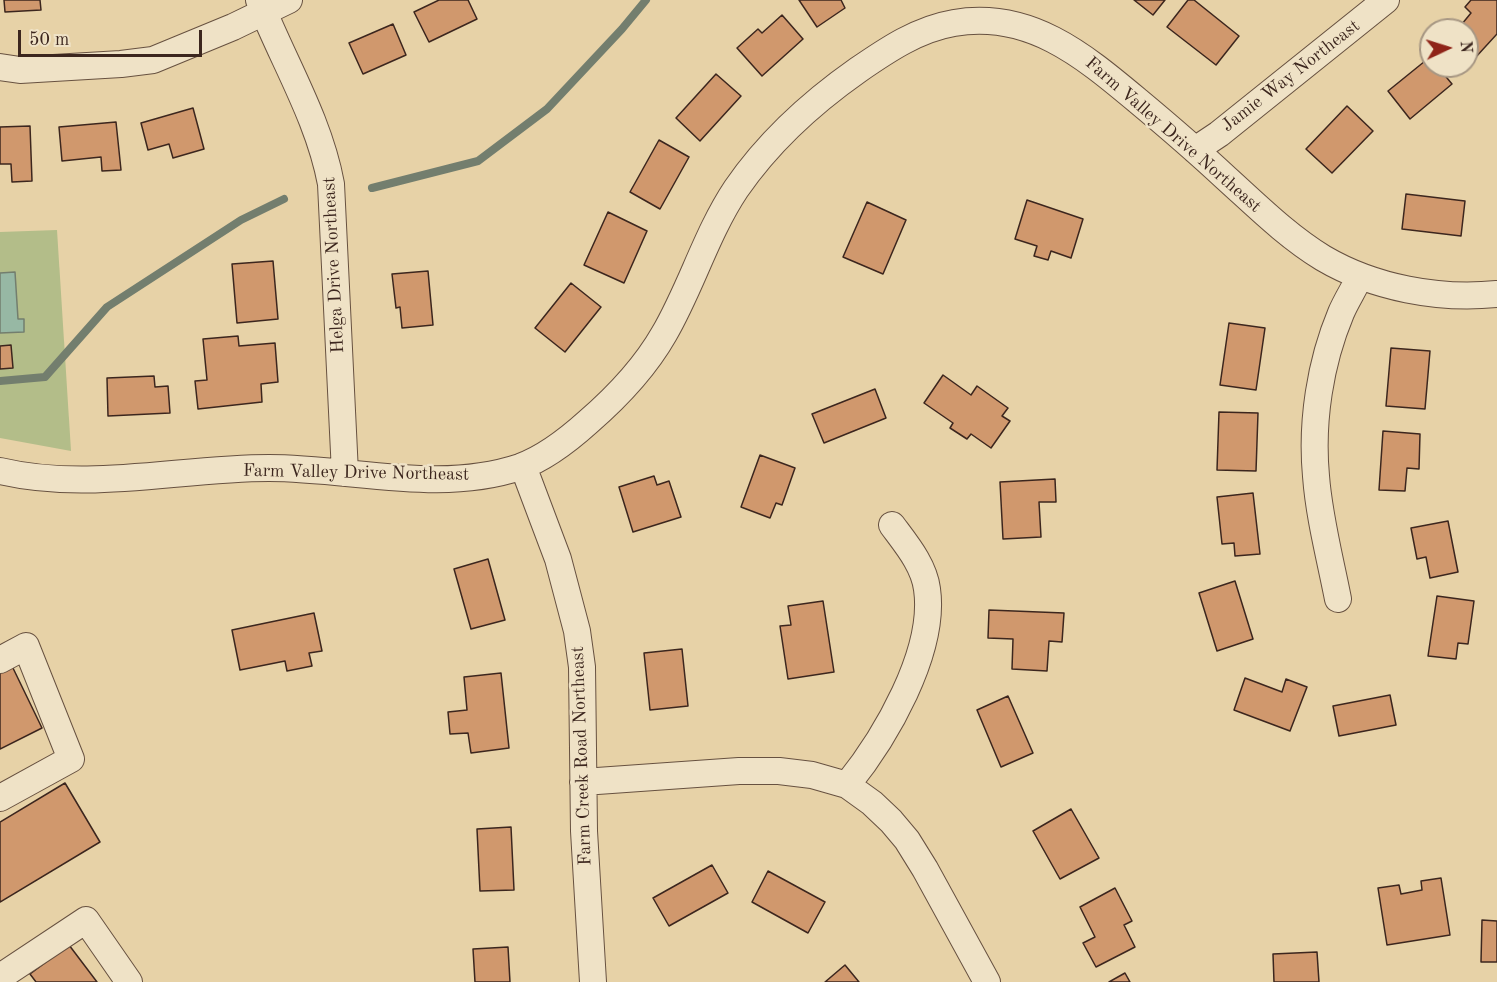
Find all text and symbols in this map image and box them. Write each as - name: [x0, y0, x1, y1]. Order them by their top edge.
- street label: Jamie Way Northeast: [1218, 15, 1364, 137]
- scale bar: [21, 18, 206, 56]
- north arrow: [1419, 18, 1479, 78]
- text: 50 m: [29, 31, 69, 49]
- text: N: [1457, 40, 1473, 54]
- street label: Farm Valley Drive Northeast: [1080, 53, 1266, 217]
- street label: Helga Drive Northeast: [319, 176, 349, 354]
- street label: Farm Valley Drive Northeast: [243, 460, 469, 486]
- street label: Farm Creek Road Northeast: [567, 646, 597, 866]

